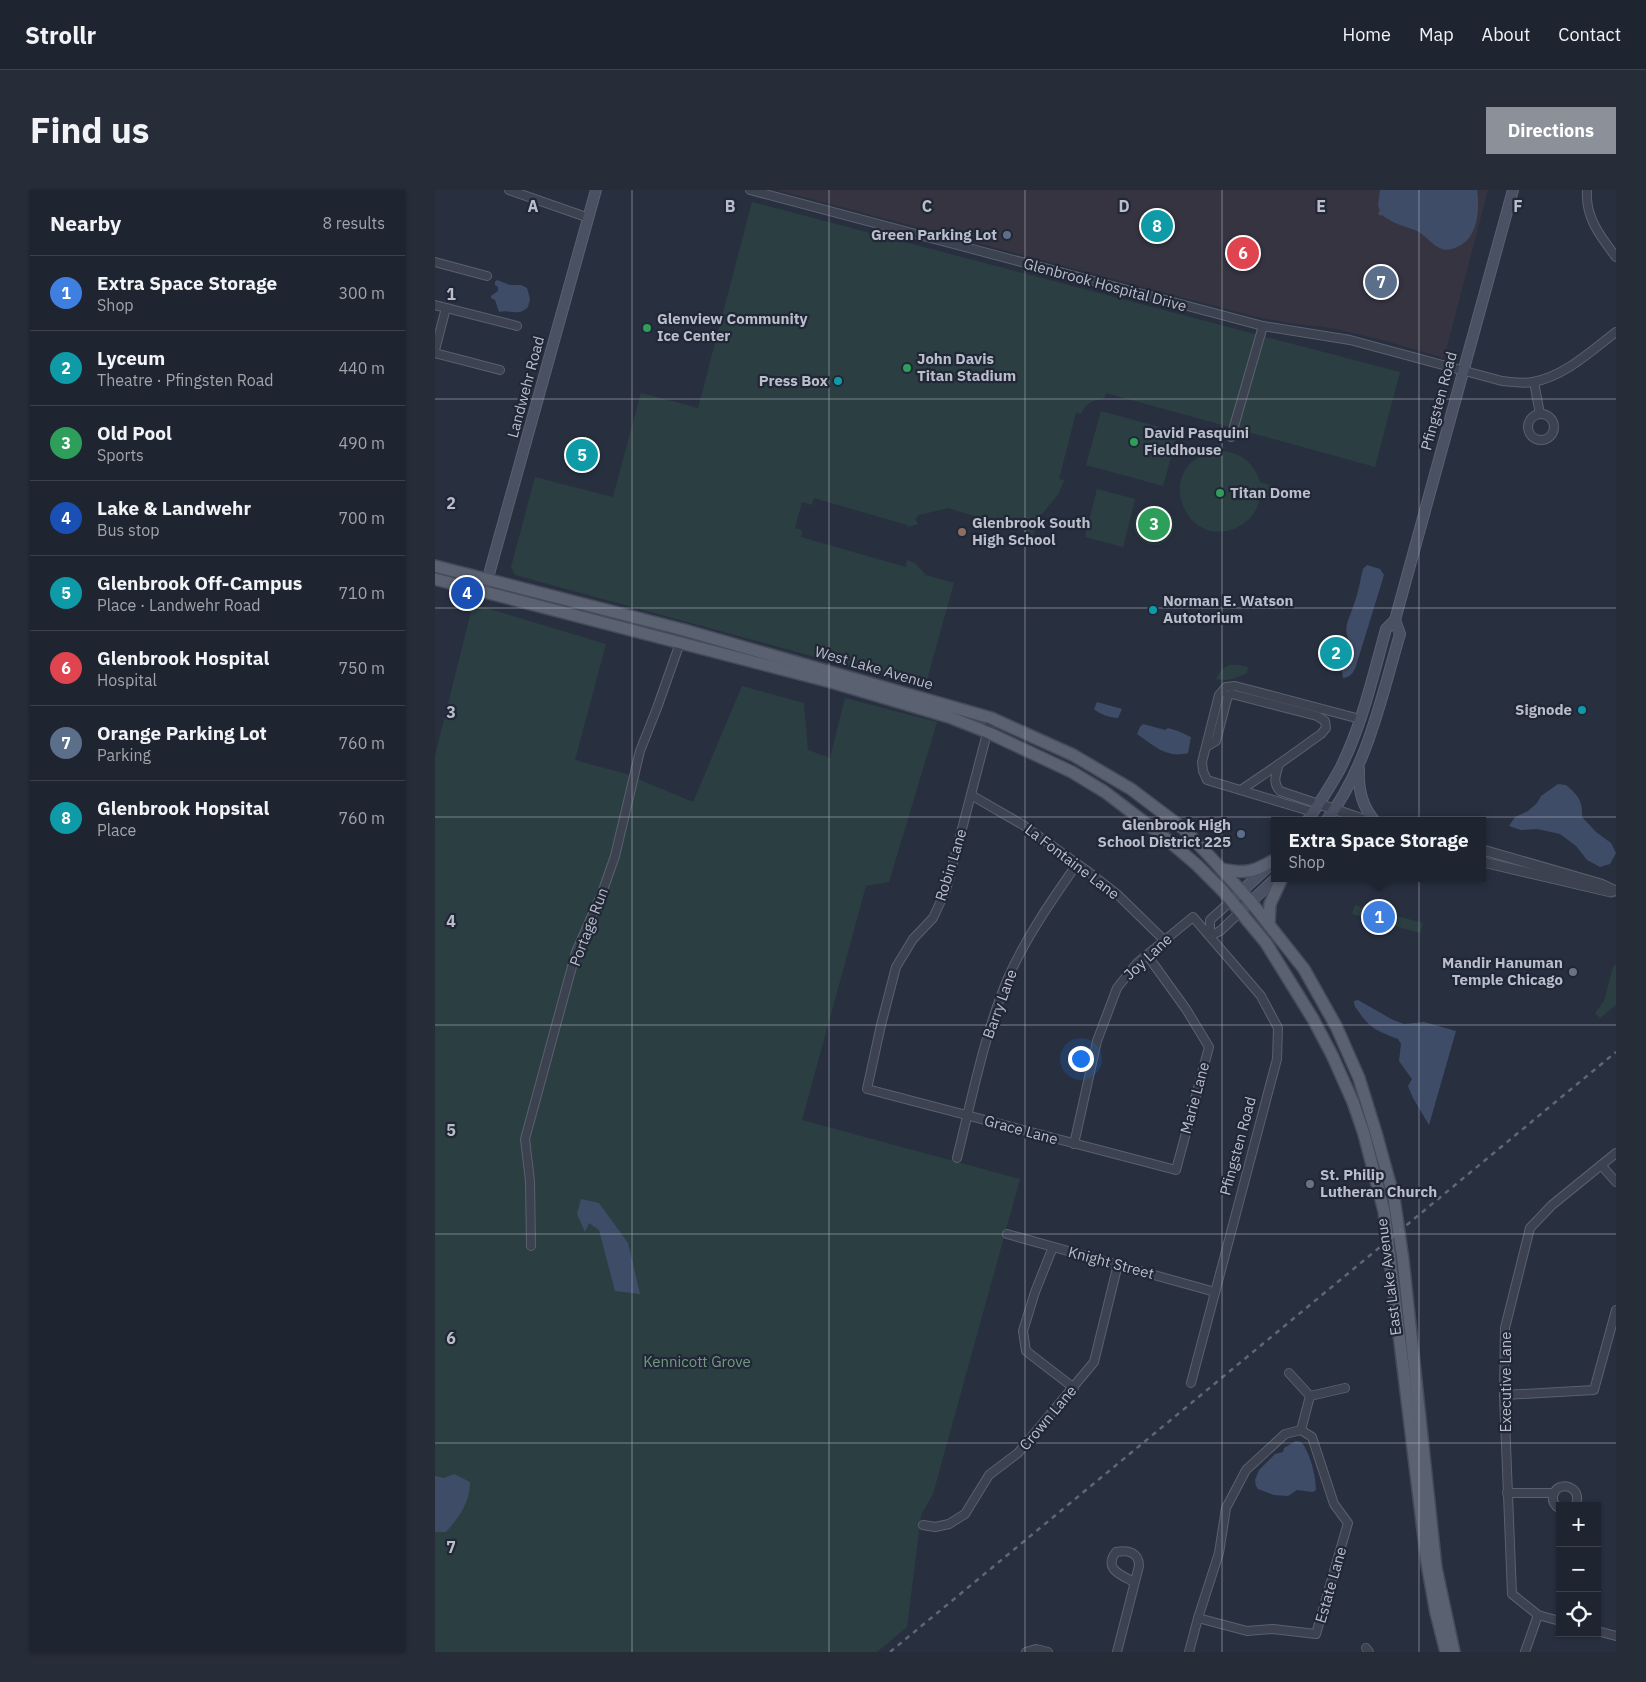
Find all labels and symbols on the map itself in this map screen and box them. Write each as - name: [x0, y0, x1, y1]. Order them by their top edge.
- text: A: [528, 196, 539, 216]
- text: B: [725, 196, 736, 216]
- text: C: [922, 196, 932, 216]
- text: D: [1118, 196, 1130, 216]
- text: E: [1316, 196, 1326, 216]
- text: F: [1513, 196, 1523, 216]
- pin: 8: [1141, 207, 1173, 245]
- place label: Green Parking Lot: [871, 225, 997, 244]
- marker: Green Parking Lot: [1001, 229, 1013, 241]
- pin: 6: [1227, 234, 1259, 272]
- street label: Glenbrook Hospital Drive: [1021, 254, 1189, 315]
- pin: 7: [1365, 263, 1397, 301]
- text: 1: [446, 284, 456, 304]
- place label: Glenview Community Ice Center: [657, 309, 807, 345]
- marker: Glenview Community Ice Center: [641, 322, 653, 334]
- street label: Landwehr Road: [503, 334, 548, 440]
- place label: John Davis Titan Stadium: [917, 349, 1016, 385]
- street label: Pfingsten Road: [1416, 350, 1461, 452]
- marker: John Davis Titan Stadium: [901, 362, 913, 374]
- place label: Press Box: [759, 371, 829, 390]
- marker: Press Box: [832, 375, 844, 387]
- place label: David Pasquini Fieldhouse: [1144, 423, 1249, 459]
- pin: 5: [566, 436, 598, 474]
- marker: David Pasquini Fieldhouse: [1128, 436, 1140, 448]
- place label: Titan Dome: [1230, 483, 1311, 502]
- marker: Titan Dome: [1214, 487, 1226, 499]
- text: 2: [446, 493, 456, 513]
- pin: 3: [1138, 505, 1170, 543]
- place label: Glenbrook South High School: [972, 513, 1090, 549]
- marker: Glenbrook South High School: [956, 526, 968, 538]
- pin: 4: [451, 574, 483, 612]
- place label: Norman E. Watson Autotorium: [1163, 591, 1293, 627]
- marker: Norman E. Watson Autotorium: [1147, 604, 1159, 616]
- pin: 2: [1320, 634, 1352, 672]
- street label: West Lake Avenue: [813, 642, 936, 694]
- place label: Signode: [1515, 700, 1572, 719]
- text: 3: [446, 702, 456, 722]
- marker: Signode: [1576, 704, 1588, 716]
- place label: Glenbrook High School District 225: [1098, 815, 1231, 851]
- street label: La Fontaine Lane: [1021, 820, 1123, 903]
- street label: Robin Lane: [931, 826, 971, 903]
- marker: Glenbrook High School District 225: [1235, 828, 1247, 840]
- street label: Portage Run: [565, 885, 612, 969]
- pin: 1: [1363, 898, 1395, 936]
- text: 4: [446, 911, 456, 931]
- street label: Joy Lane: [1120, 929, 1176, 984]
- place label: Mandir Hanuman Temple Chicago: [1442, 953, 1563, 989]
- marker: Mandir Hanuman Temple Chicago: [1567, 966, 1579, 978]
- street label: Barry Lane: [978, 967, 1021, 1041]
- your location: [1068, 1046, 1094, 1072]
- street label: Marie Lane: [1176, 1060, 1213, 1136]
- street label: Pfingsten Road: [1215, 1095, 1260, 1197]
- street label: Grace Lane: [982, 1111, 1060, 1148]
- text: 5: [446, 1120, 456, 1140]
- place label: St. Philip Lutheran Church: [1320, 1165, 1437, 1201]
- marker: St. Philip Lutheran Church: [1304, 1178, 1316, 1190]
- street label: East Lake Avenue: [1372, 1217, 1405, 1337]
- street label: Knight Street: [1066, 1242, 1156, 1283]
- text: 6: [446, 1328, 456, 1348]
- street label: Executive Lane: [1496, 1332, 1515, 1432]
- park label: Kennicott Grove: [643, 1352, 751, 1371]
- street label: Crown Lane: [1015, 1381, 1080, 1454]
- text: 7: [446, 1537, 456, 1557]
- street label: Estate Lane: [1311, 1545, 1350, 1625]

